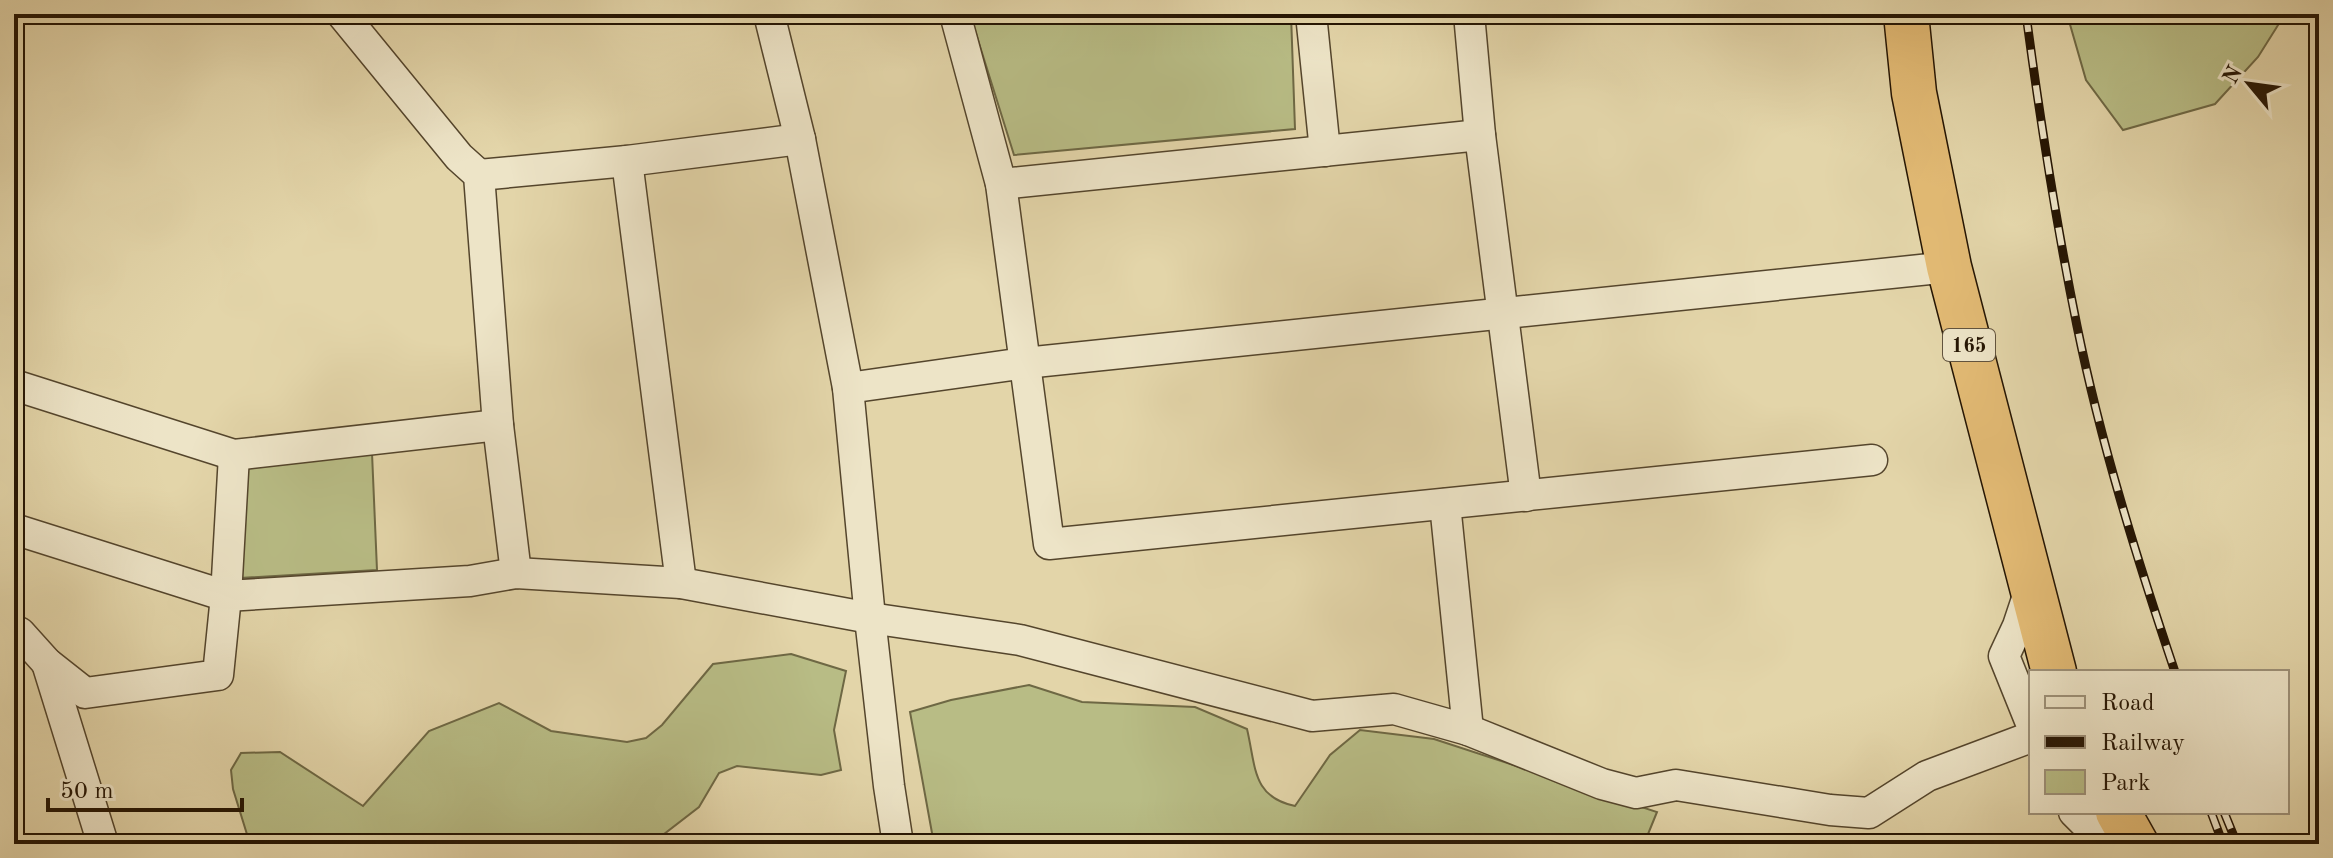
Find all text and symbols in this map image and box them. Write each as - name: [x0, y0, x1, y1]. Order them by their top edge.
- north arrow: [2209, 44, 2289, 124]
- text: N: [2220, 62, 2247, 88]
- road number: 165: [1943, 329, 1995, 361]
- legend: [2029, 670, 2289, 814]
- text: Road: [2101, 692, 2154, 716]
- text: Railway: [2101, 732, 2185, 756]
- scale bar: [48, 762, 242, 812]
- text: Park: [2101, 772, 2150, 796]
- text: 50 m: [60, 780, 114, 804]

